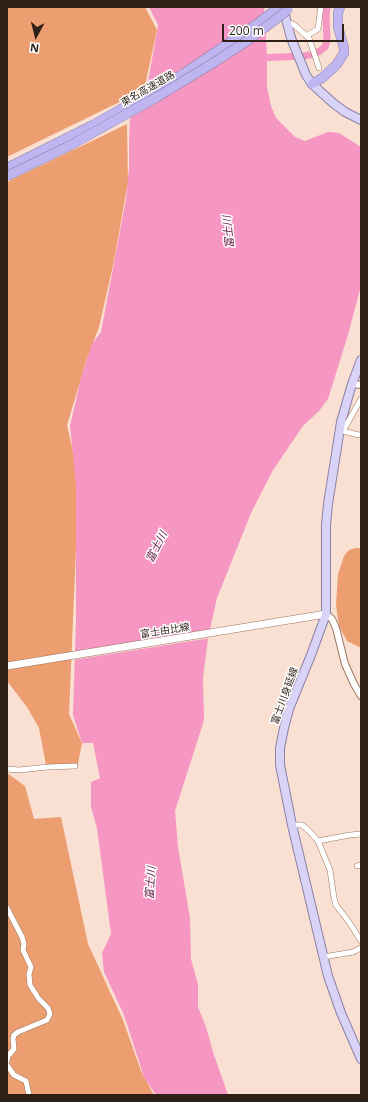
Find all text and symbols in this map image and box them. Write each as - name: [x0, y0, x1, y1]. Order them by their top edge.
- north arrow: [16, 16, 56, 56]
- scale bar: [224, 16, 346, 42]
- text: 200 m: [229, 22, 264, 39]
- text: N: [29, 40, 40, 56]
- street label: 東名高速道路: [119, 69, 177, 109]
- water label: 富士川: [221, 215, 237, 249]
- water label: 富士川: [144, 529, 170, 565]
- street label: 富士由比線: [139, 621, 191, 641]
- street label: 富士川身延線: [269, 666, 301, 726]
- water label: 富士川: [143, 866, 159, 900]

